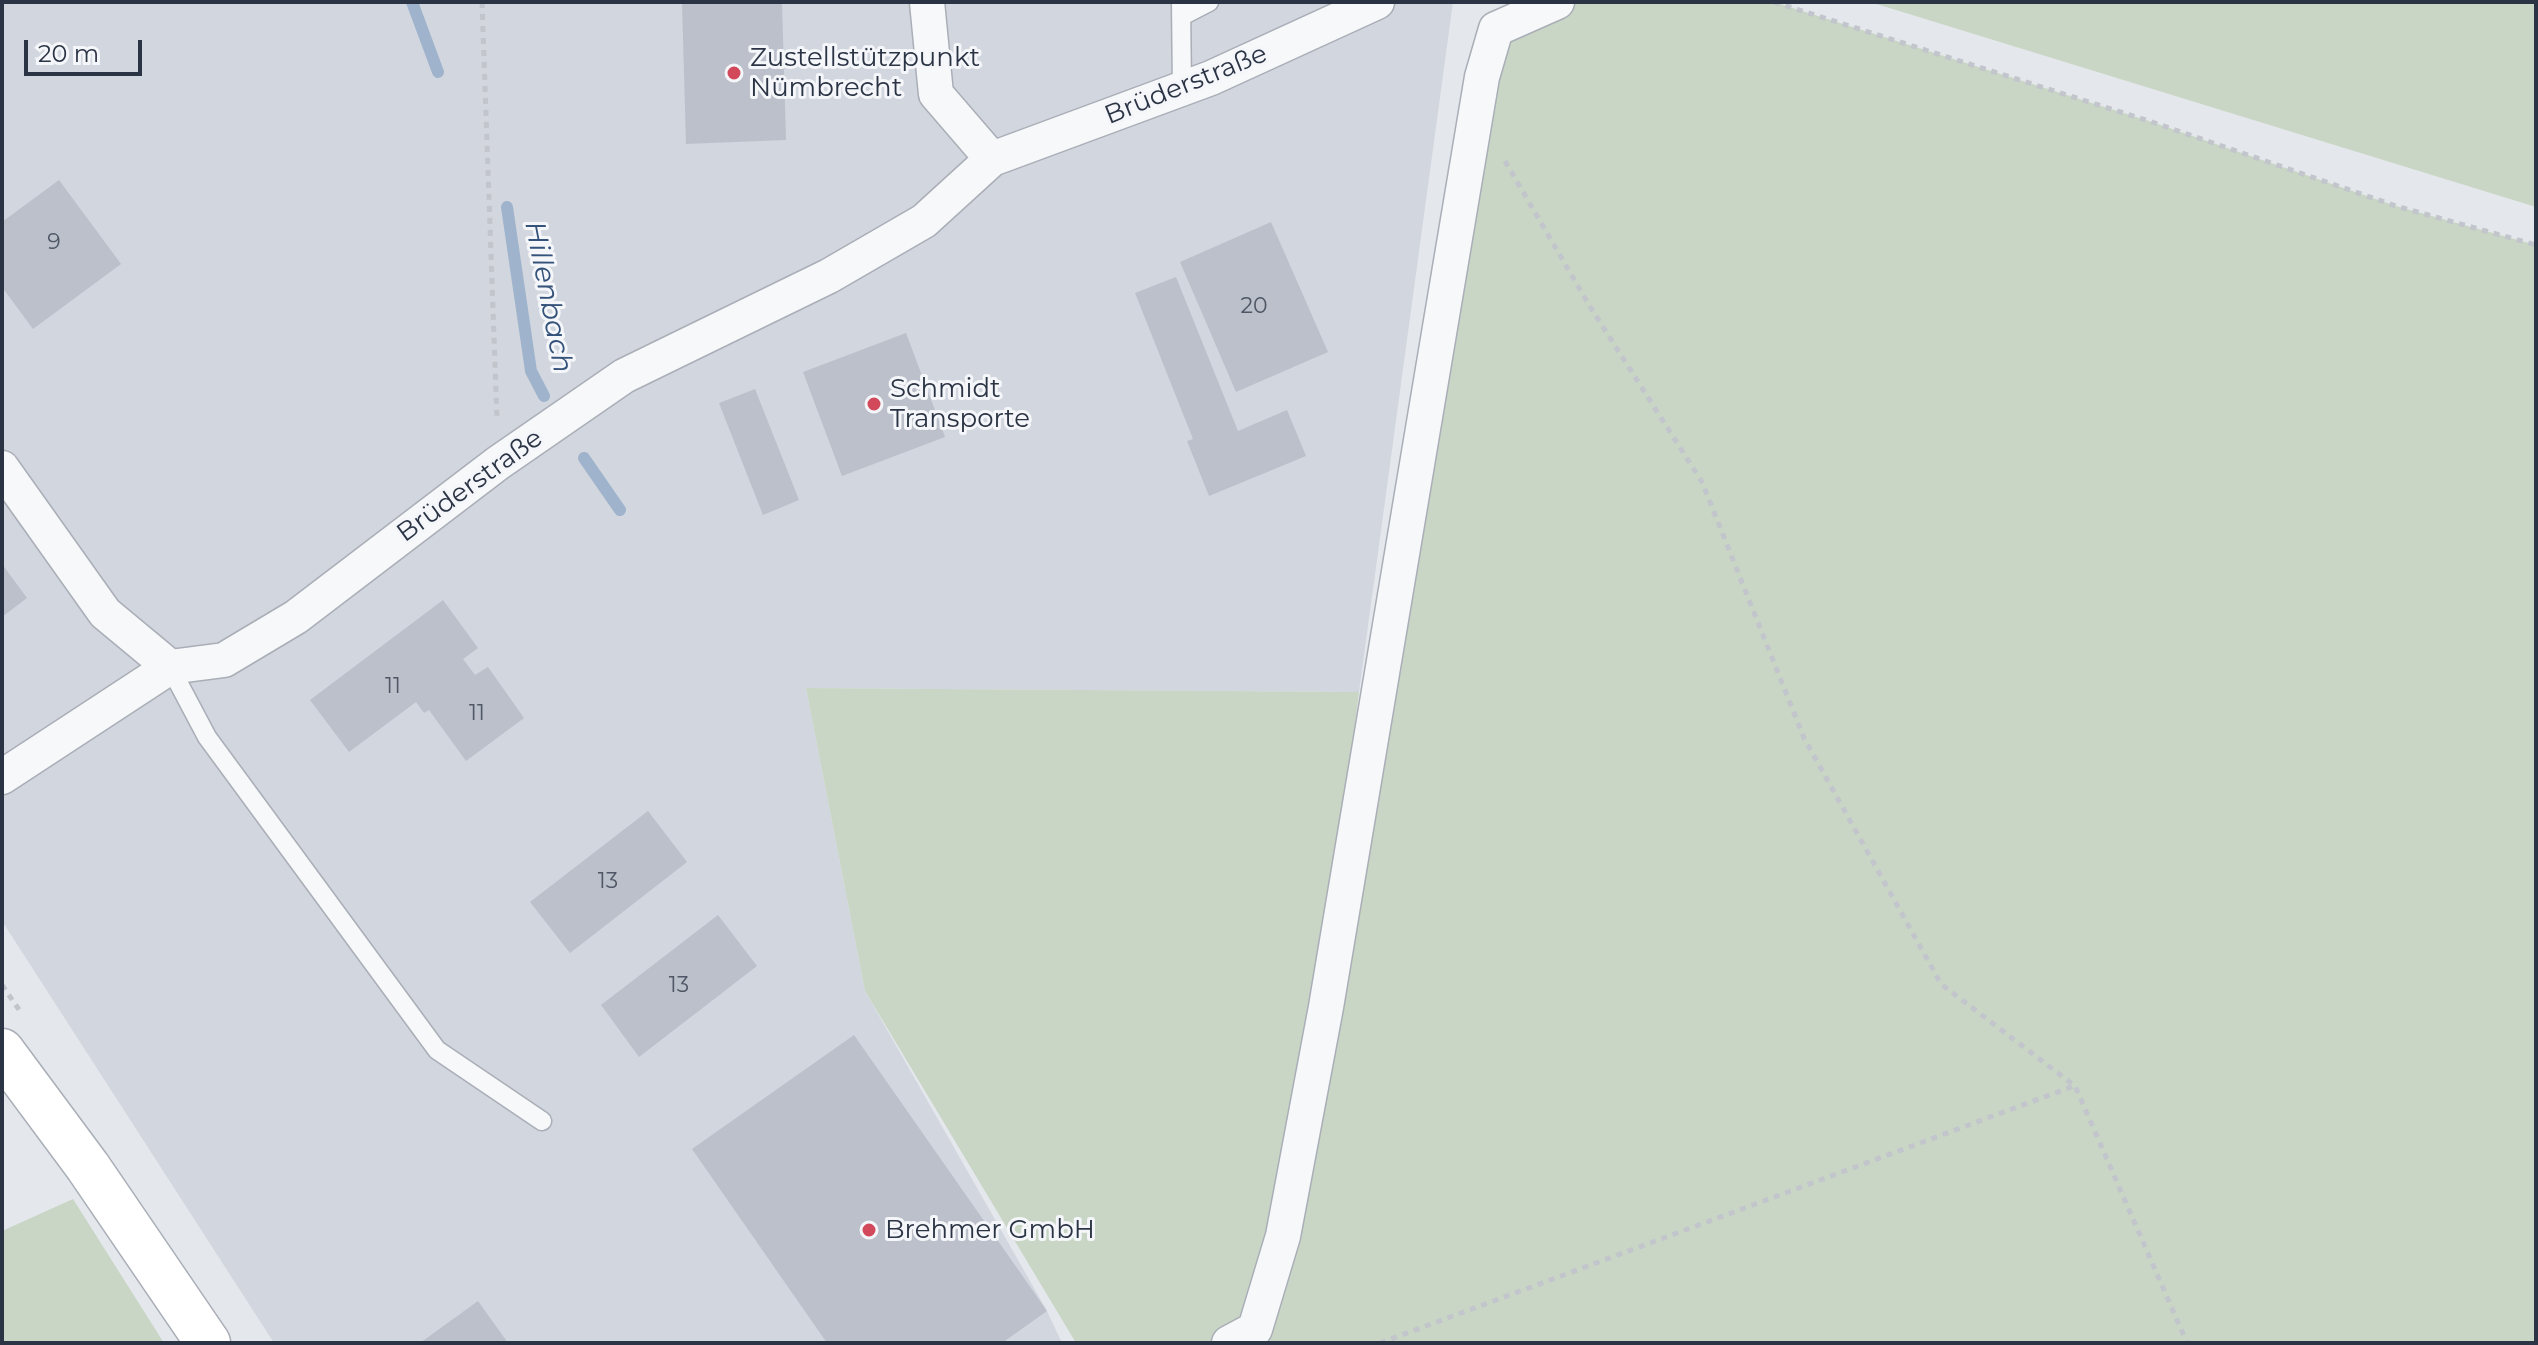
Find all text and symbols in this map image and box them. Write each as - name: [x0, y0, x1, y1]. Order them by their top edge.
- scale bar: [28, 24, 146, 74]
- street label: Brüderstraße: [1100, 38, 1272, 132]
- text: 20 m: [38, 39, 99, 68]
- place label: Zustellstützpunkt Nümbrecht: [750, 42, 980, 104]
- marker: Zustellstützpunkt Nümbrecht: [725, 64, 743, 82]
- water label: Hillenbach: [517, 218, 579, 376]
- house number: 9: [47, 230, 61, 256]
- house number: 20: [1240, 294, 1268, 320]
- place label: Schmidt Transporte: [890, 373, 1030, 434]
- marker: Schmidt Transporte: [865, 395, 883, 413]
- street label: Brüderstraße: [391, 423, 549, 549]
- house number: 11: [385, 674, 401, 700]
- house number: 11: [469, 701, 485, 727]
- house number: 13: [598, 869, 618, 895]
- house number: 13: [669, 973, 689, 999]
- place label: Brehmer GmbH: [885, 1214, 1095, 1246]
- marker: Brehmer GmbH: [860, 1221, 878, 1239]

